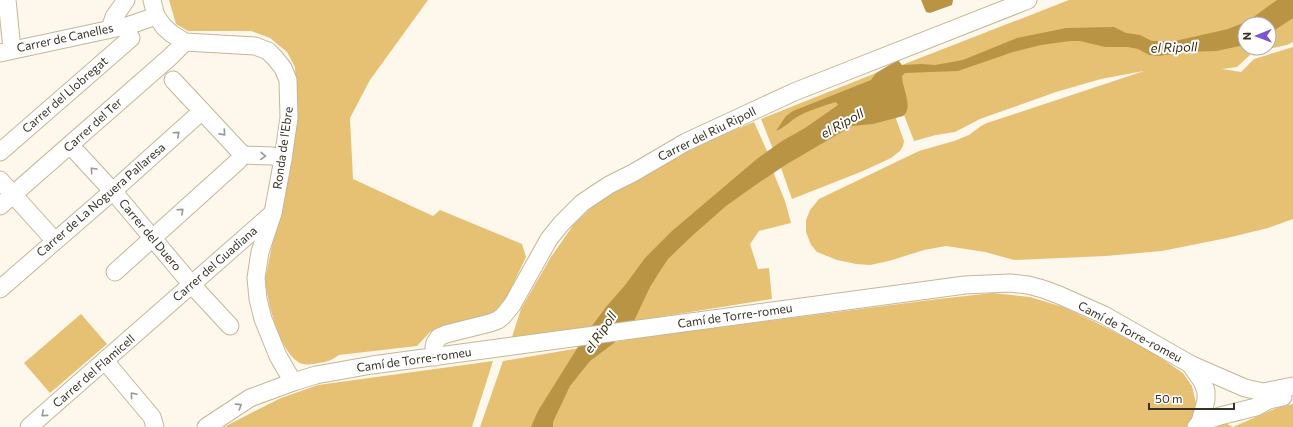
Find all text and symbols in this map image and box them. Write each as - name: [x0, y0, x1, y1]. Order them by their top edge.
- north arrow: [1237, 16, 1277, 56]
- street label: Carrer de Canelles: [15, 20, 114, 54]
- text: N: [1240, 32, 1253, 40]
- water label: el Ripoll: [1150, 38, 1198, 56]
- street label: Carrer del Llobregat: [19, 53, 110, 135]
- street label: Carrer del Ter: [60, 94, 125, 154]
- street label: Carrer del Riu Ripoll: [655, 103, 758, 163]
- water label: el Ripoll: [818, 104, 867, 141]
- street label: Ronda de l'Ebre: [269, 106, 295, 190]
- one-way arrow: [218, 128, 225, 135]
- one-way arrow: [172, 131, 180, 138]
- street label: Carrer de La Noguera Pallaresa: [33, 139, 168, 259]
- one-way arrow: [260, 152, 266, 160]
- one-way arrow: [91, 168, 98, 175]
- street label: Carrer del Duero: [117, 196, 185, 273]
- one-way arrow: [177, 209, 184, 216]
- street label: Carrer del Guadiana: [169, 223, 259, 304]
- street label: Camí de Torre-romeu: [1076, 298, 1185, 365]
- street label: Camí de Torre-romeu: [677, 300, 793, 330]
- water label: el Ripoll: [580, 308, 620, 356]
- street label: Carrer del Flamicell: [49, 331, 137, 410]
- street label: Camí de Torre-romeu: [356, 344, 472, 374]
- scale bar: [1149, 385, 1234, 411]
- text: 50 m: [1155, 391, 1183, 405]
- one-way arrow: [131, 393, 138, 400]
- one-way arrow: [235, 403, 242, 411]
- one-way arrow: [41, 409, 49, 417]

